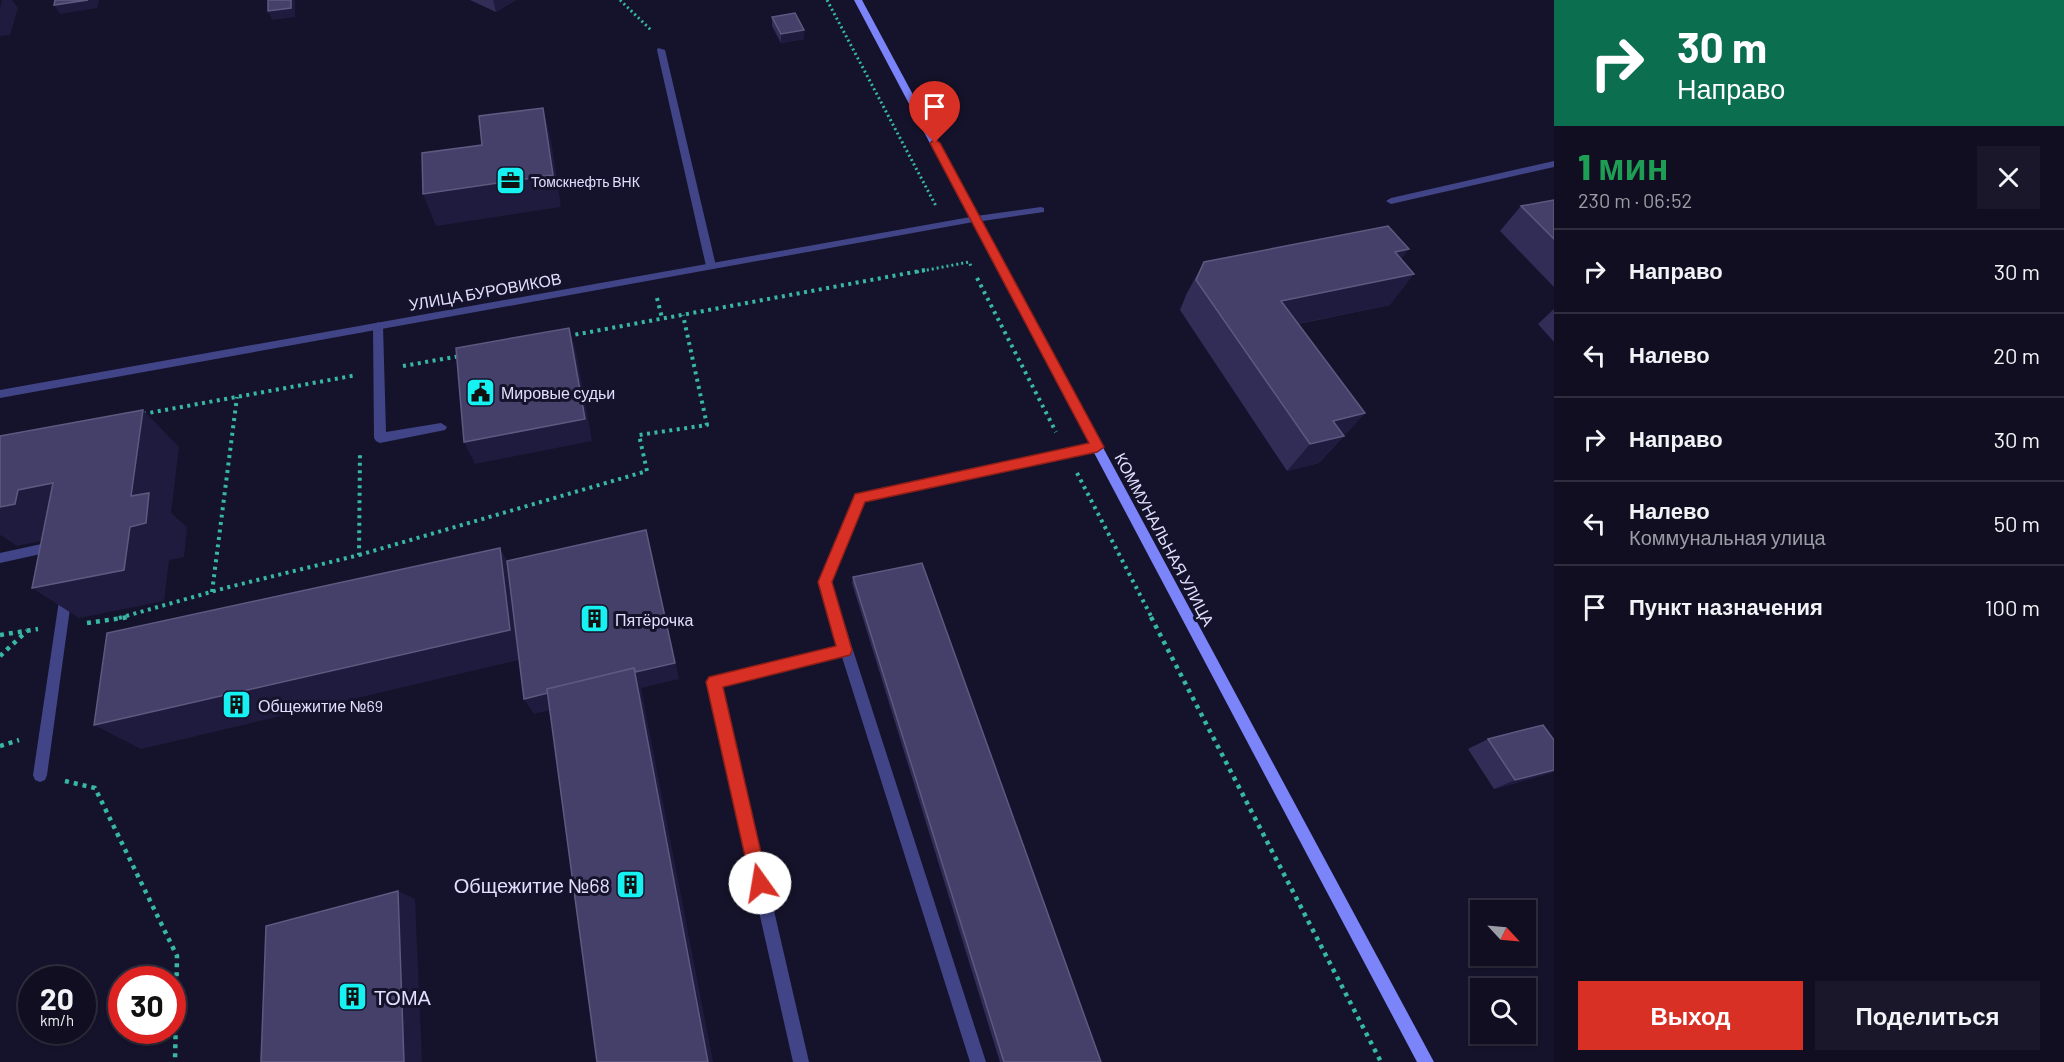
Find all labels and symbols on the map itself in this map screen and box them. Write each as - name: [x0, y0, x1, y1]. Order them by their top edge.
- pin: [909, 81, 960, 143]
- office icon: Томскнефть ВНК: [494, 165, 526, 197]
- place label: Томскнефть ВНК: [531, 173, 641, 190]
- street label: УЛИЦА БУРОВИКОВ: [407, 268, 563, 314]
- public building icon: Мировые судьи: [464, 376, 496, 408]
- place label: Мировые судьи: [501, 383, 615, 402]
- street label: КОММУНАЛЬНАЯ УЛИЦА: [1111, 449, 1219, 629]
- building icon: Пятёрочка: [578, 603, 610, 635]
- place label: Пятёрочка: [615, 610, 694, 629]
- building icon: Общежитие №69: [221, 689, 253, 721]
- place label: Общежитие №69: [258, 696, 383, 715]
- position arrow: [728, 851, 792, 915]
- building icon: Общежитие №68: [615, 869, 647, 901]
- place label: Общежитие №68: [454, 873, 610, 897]
- north arrow: [1470, 900, 1536, 966]
- speed limit sign: 30: [108, 966, 186, 1044]
- building icon: ТОМА: [337, 981, 369, 1013]
- place label: ТОМА: [374, 985, 432, 1009]

